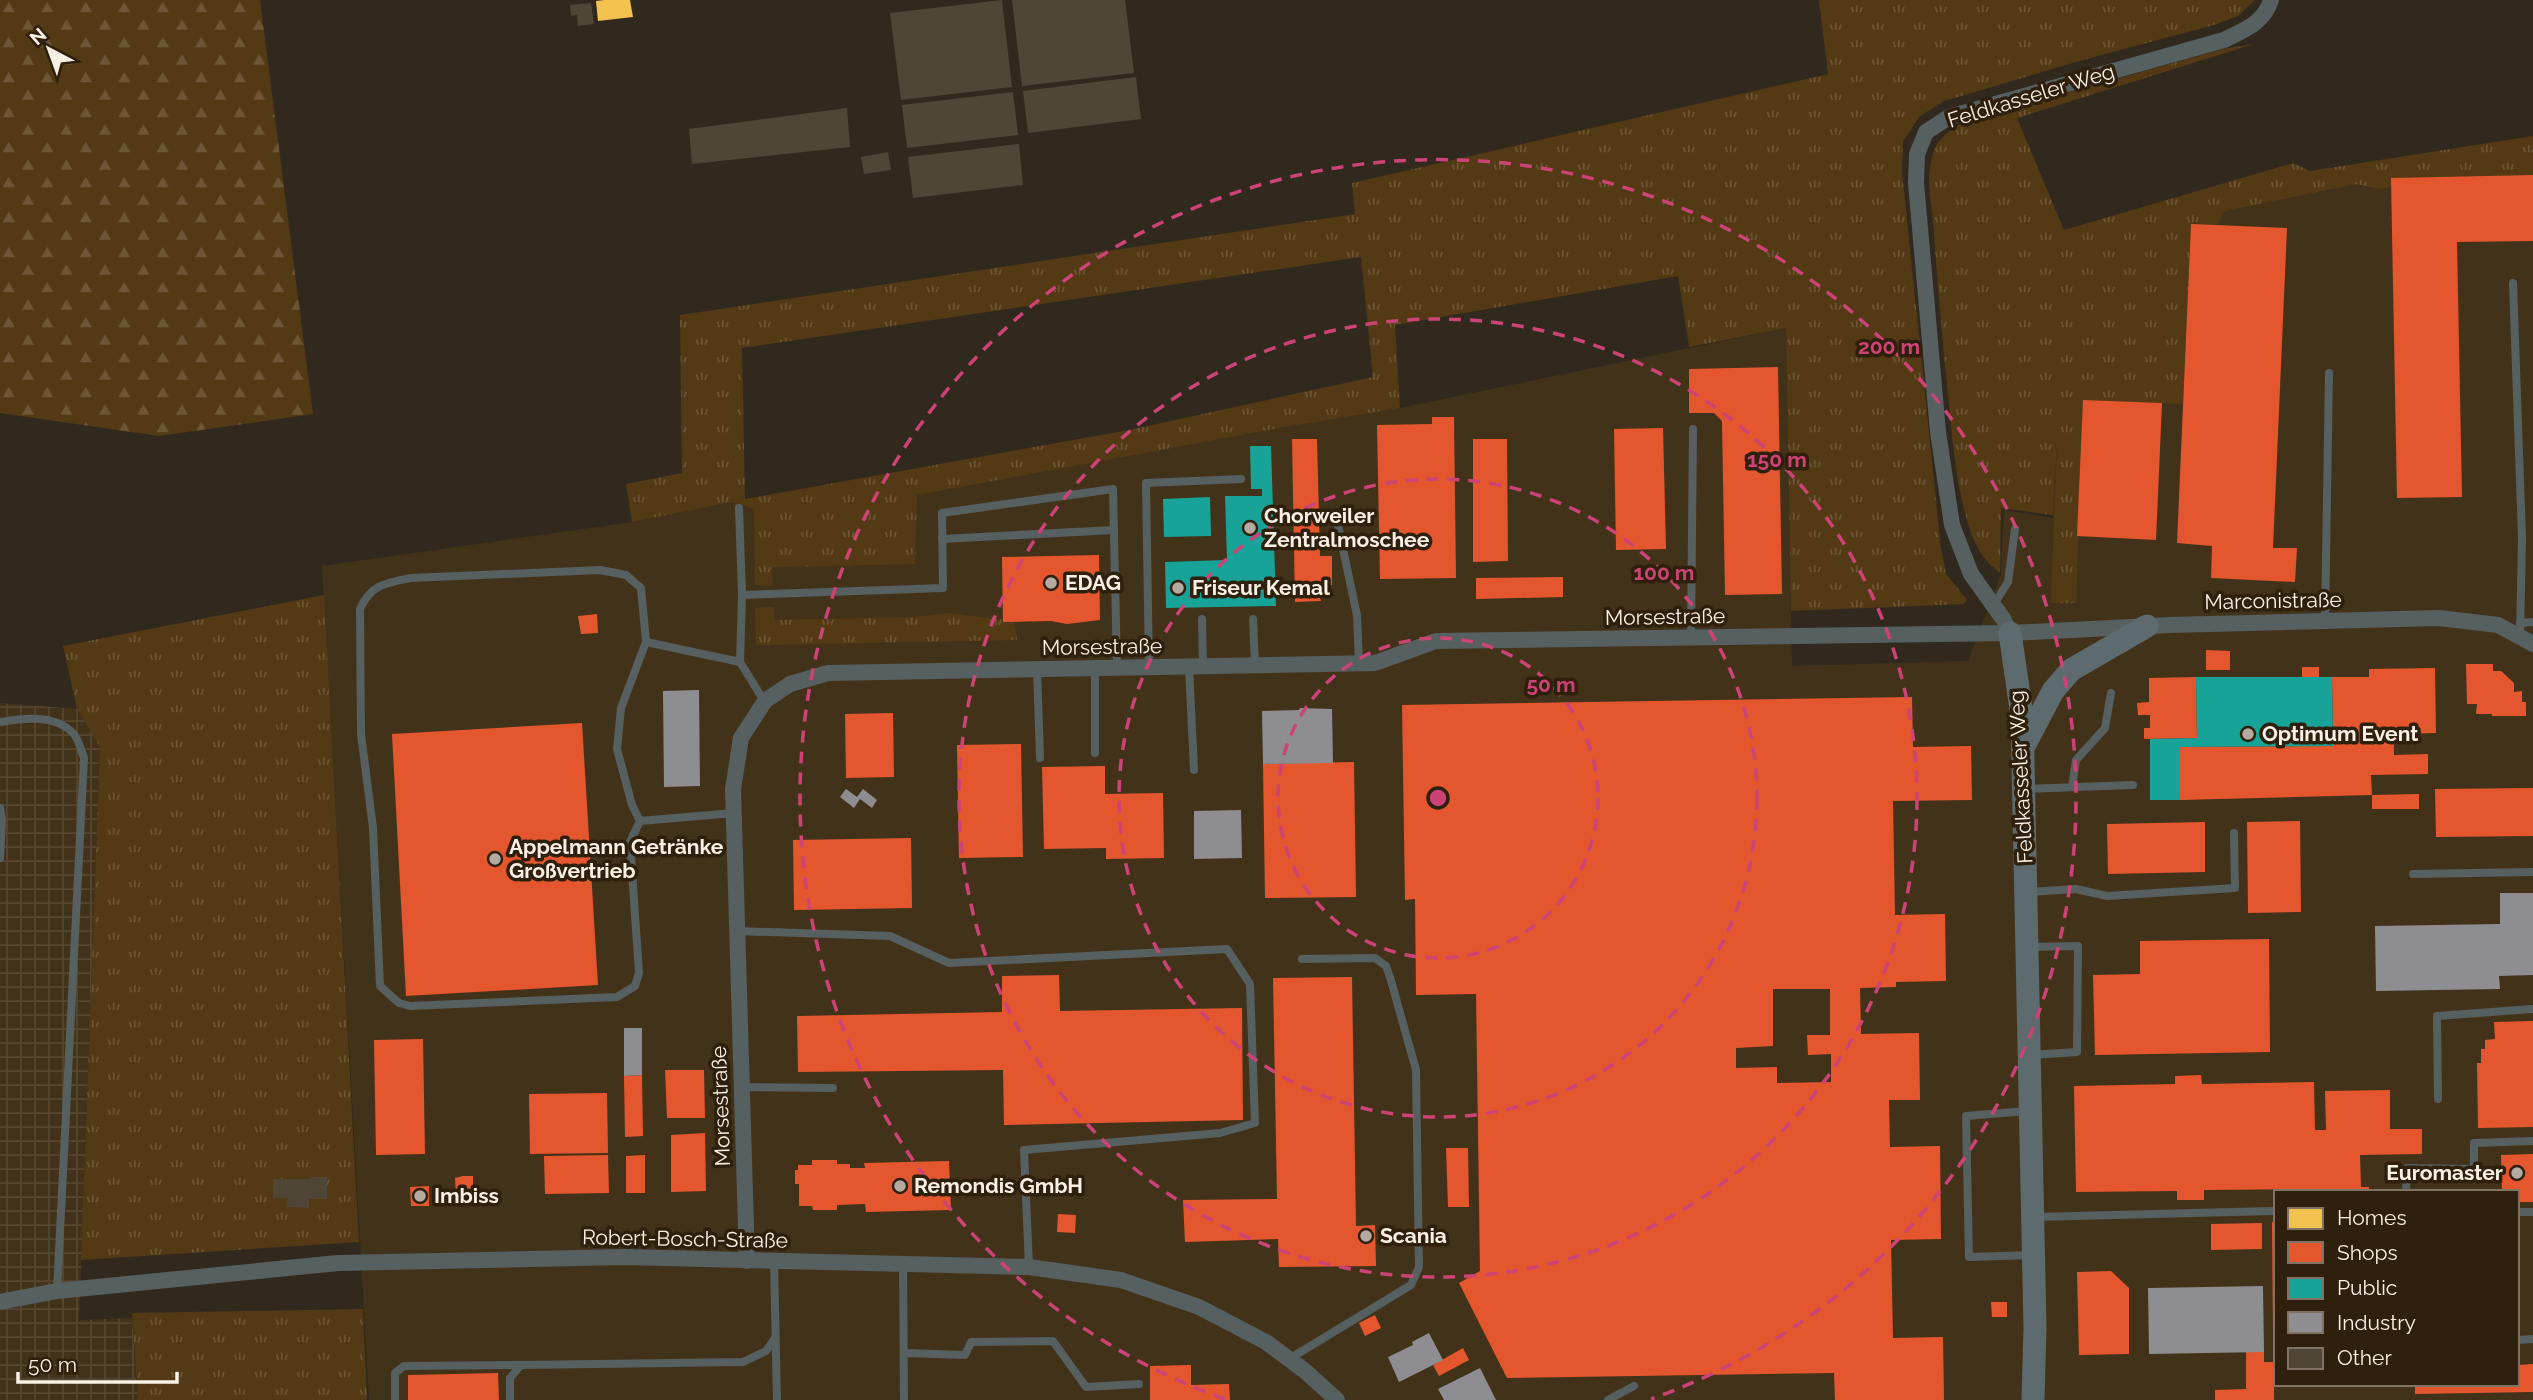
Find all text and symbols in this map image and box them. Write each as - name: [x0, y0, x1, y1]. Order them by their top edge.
- north arrow: [14, 14, 84, 84]
- text: N: [25, 23, 51, 49]
- street label: Feldkasseler Weg: [1944, 58, 2117, 133]
- text: 200 m: [1858, 334, 1920, 359]
- text: 150 m: [1747, 447, 1807, 472]
- place label: Chorweiler Zentralmoschee: [1264, 503, 1430, 552]
- marker: Chorweiler Zentralmoschee: [1242, 520, 1258, 536]
- text: 100 m: [1634, 560, 1694, 585]
- place label: EDAG: [1065, 570, 1121, 595]
- marker: EDAG: [1043, 575, 1059, 591]
- place label: Friseur Kemal: [1192, 575, 1330, 600]
- marker: Friseur Kemal: [1170, 580, 1186, 596]
- street label: Marconistraße: [2204, 587, 2342, 614]
- street label: Morsestraße: [1605, 603, 1725, 630]
- street label: Morsestraße: [1042, 633, 1162, 660]
- text: 50 m: [1526, 672, 1576, 697]
- street label: Feldkasseler Weg: [2003, 690, 2038, 864]
- place label: Optimum Event: [2262, 721, 2418, 746]
- marker: Optimum Event: [2240, 726, 2256, 742]
- centre of rings: [1426, 786, 1450, 810]
- place label: Appelmann Getränke Großvertrieb: [509, 834, 724, 883]
- marker: Appelmann Getränke Großvertrieb: [487, 851, 503, 867]
- street label: Morsestraße: [706, 1045, 735, 1167]
- place label: Euromaster: [2386, 1160, 2503, 1185]
- marker: Euromaster: [2509, 1165, 2525, 1181]
- place label: Remondis GmbH: [914, 1173, 1083, 1198]
- marker: Remondis GmbH: [892, 1178, 908, 1194]
- place label: Imbiss: [434, 1183, 499, 1208]
- marker: Imbiss: [412, 1188, 428, 1204]
- legend: [2274, 1190, 2519, 1386]
- text: Homes: [2337, 1205, 2407, 1230]
- place label: Scania: [1380, 1223, 1447, 1248]
- street label: Robert-Bosch-Straße: [582, 1224, 788, 1253]
- marker: Scania: [1358, 1228, 1374, 1244]
- text: Shops: [2337, 1240, 2398, 1265]
- text: Public: [2337, 1275, 2397, 1300]
- text: Industry: [2337, 1310, 2416, 1335]
- scale bar: [18, 1340, 177, 1384]
- text: Other: [2337, 1345, 2392, 1370]
- text: 50 m: [28, 1352, 77, 1377]

